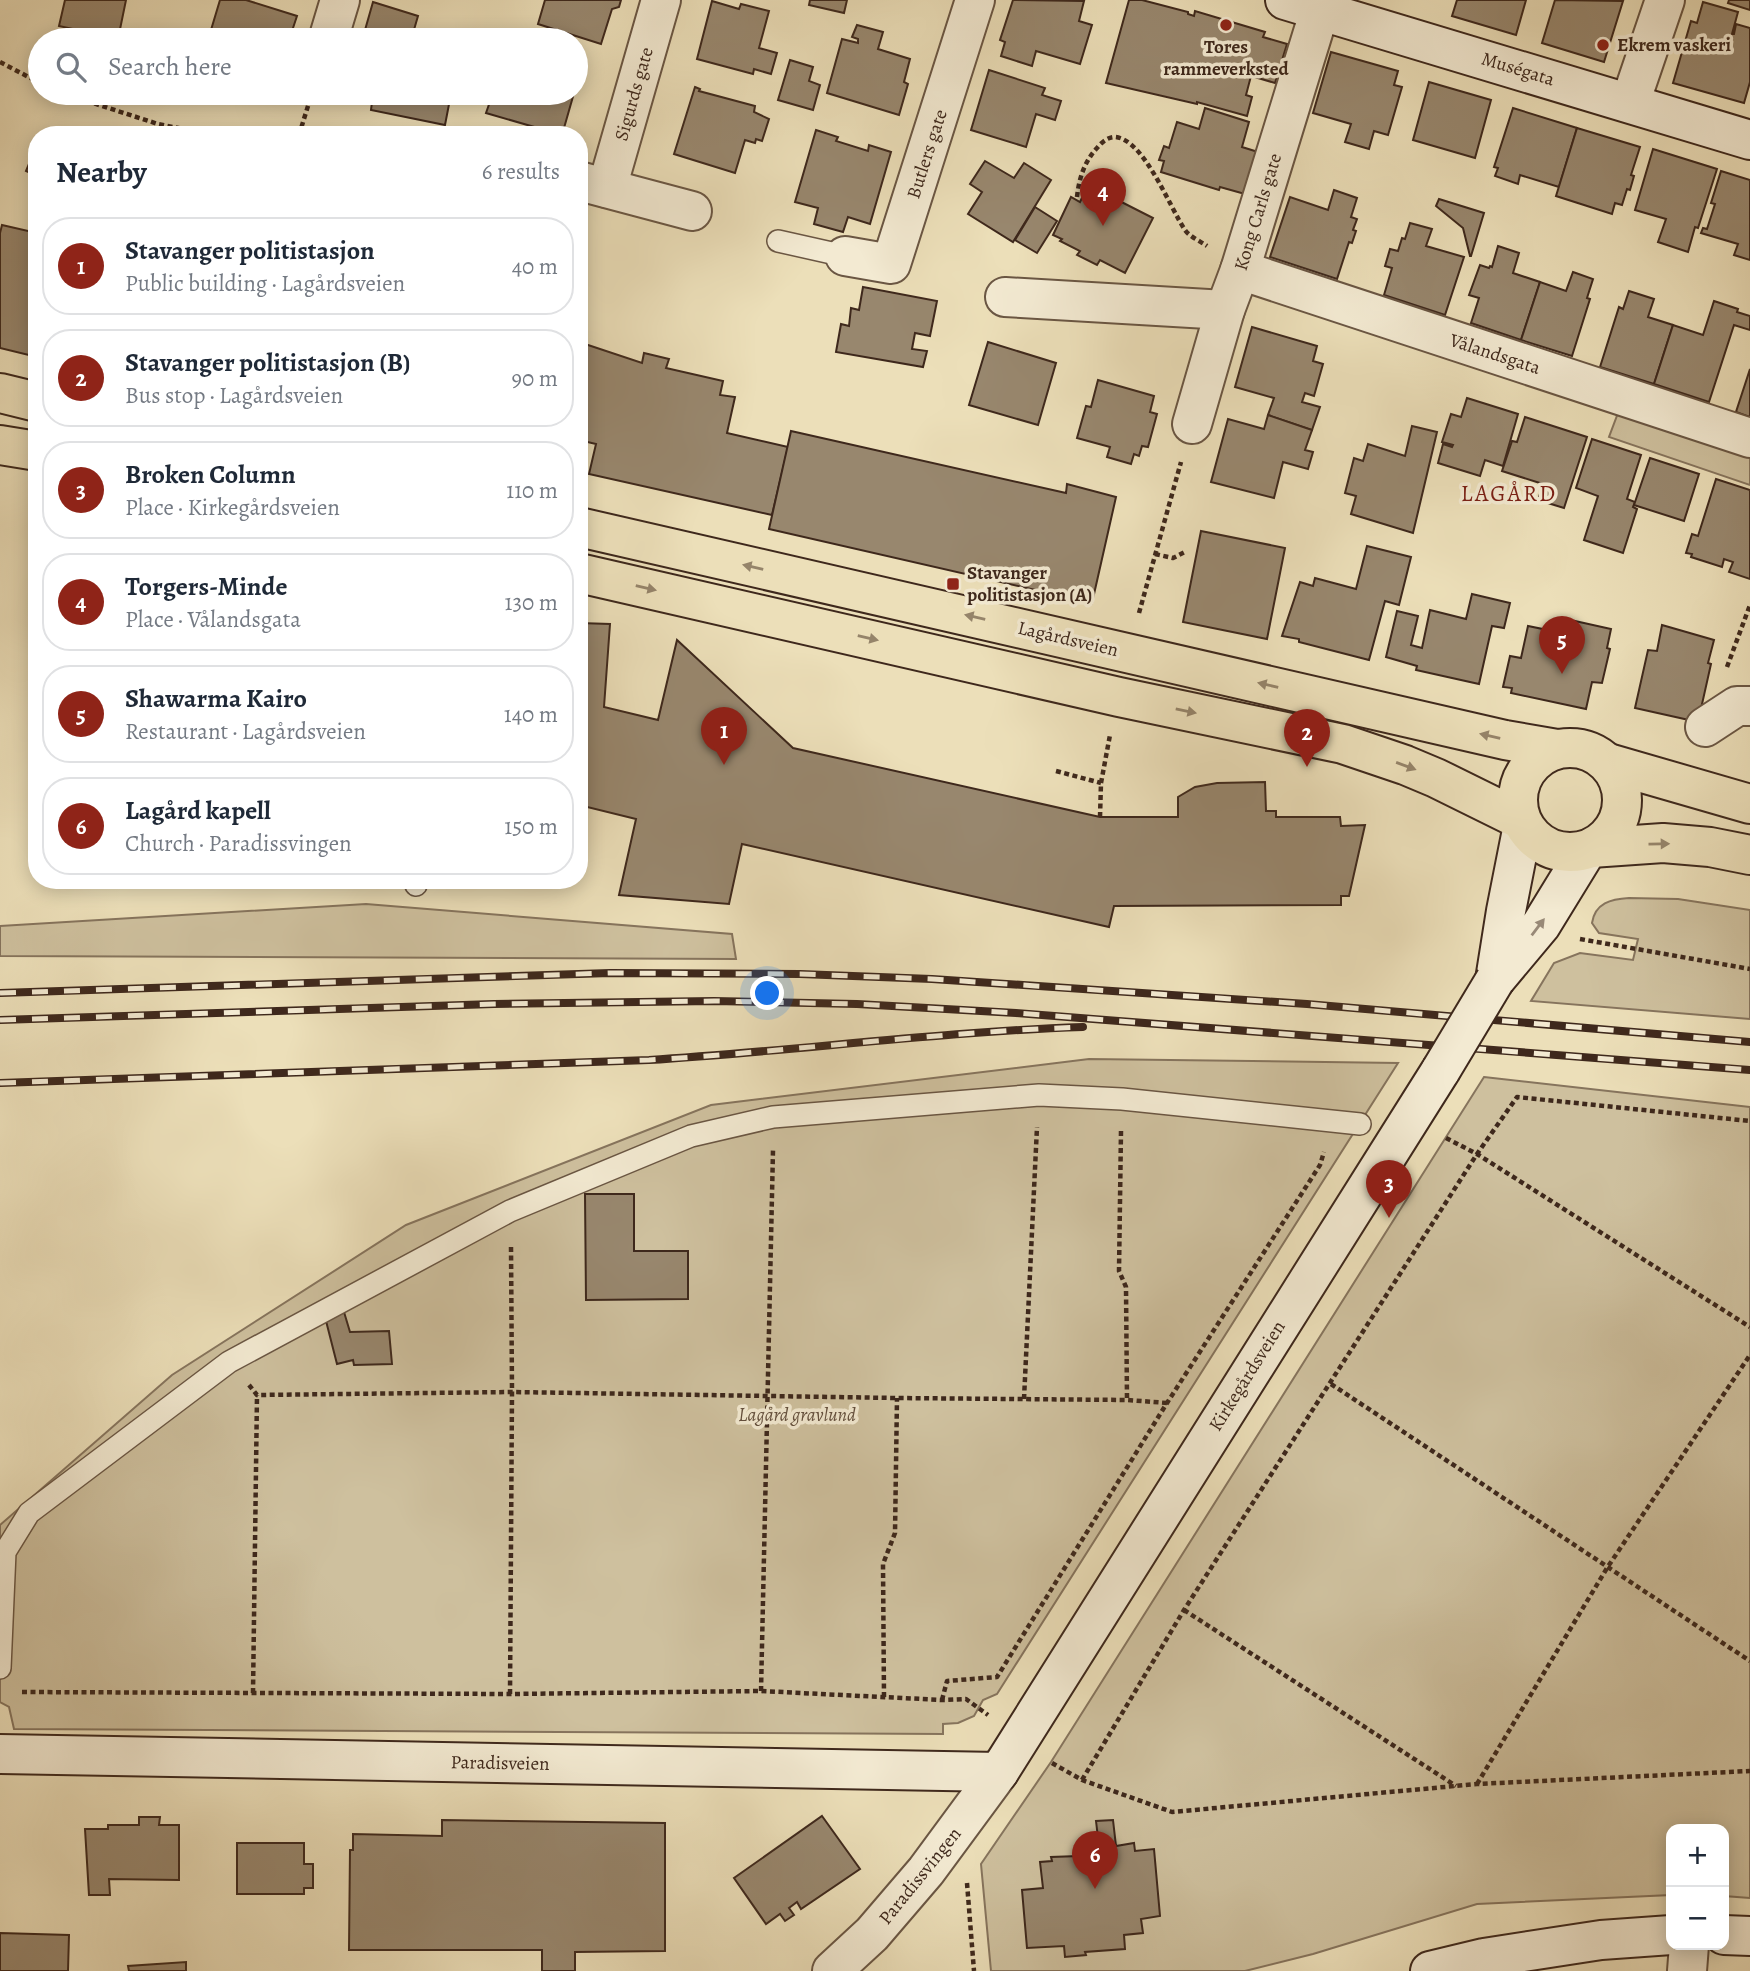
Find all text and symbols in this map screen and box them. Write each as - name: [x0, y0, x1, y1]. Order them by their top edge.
- marker: Tores rammeverksted: [1218, 17, 1234, 33]
- search box: [28, 28, 588, 105]
- place label: Ekrem vaskeri: [1617, 32, 1731, 58]
- place label: Tores rammeverksted: [1163, 34, 1289, 82]
- marker: Ekrem vaskeri: [1595, 37, 1611, 53]
- street label: Sigurds gate: [608, 44, 660, 144]
- street label: Muségata: [1478, 46, 1558, 92]
- icon: search: [52, 48, 90, 86]
- text: Search here: [108, 49, 232, 84]
- street label: Butlers gate: [900, 106, 954, 202]
- street label: Kong Carls gate: [1228, 150, 1288, 274]
- text: Nearby: [56, 152, 147, 192]
- text: 6 results: [482, 156, 560, 187]
- pin: 4: [1080, 168, 1126, 226]
- text: Stavanger politistasjon: [125, 233, 375, 268]
- text: 1: [77, 251, 85, 282]
- text: 40 m: [512, 251, 558, 282]
- text: Public building · Lagårdsveien: [125, 268, 405, 299]
- street label: Vålandsgata: [1445, 327, 1544, 381]
- text: Stavanger politistasjon (B): [125, 345, 411, 380]
- text: 2: [75, 363, 87, 394]
- text: 90 m: [512, 363, 558, 394]
- text: Bus stop · Lagårdsveien: [125, 380, 343, 411]
- text: Broken Column: [125, 457, 296, 492]
- text: 3: [76, 475, 86, 506]
- text: 110 m: [506, 475, 558, 506]
- district label: LAGÅRD: [1461, 478, 1557, 509]
- text: Place · Kirkegårdsveien: [125, 492, 340, 523]
- place label: Stavanger politistasjon (A): [967, 560, 1092, 608]
- one-way arrow: [742, 561, 764, 572]
- text: Torgers-Minde: [125, 569, 287, 604]
- marker: Stavanger politistasjon (A): [945, 576, 961, 592]
- one-way arrow: [635, 583, 657, 594]
- text: 4: [76, 587, 86, 618]
- text: 130 m: [505, 587, 558, 618]
- text: Place · Vålandsgata: [125, 604, 301, 635]
- one-way arrow: [964, 612, 986, 623]
- street label: Lagårdsveien: [1015, 615, 1121, 663]
- pin: 5: [1539, 616, 1585, 674]
- one-way arrow: [857, 633, 879, 644]
- one-way arrow: [1257, 679, 1279, 690]
- text: Shawarma Kairo: [125, 681, 307, 716]
- text: 5: [76, 699, 86, 730]
- text: 140 m: [504, 699, 558, 730]
- one-way arrow: [1175, 705, 1197, 716]
- pin: 1: [701, 707, 747, 765]
- pin: 2: [1284, 709, 1330, 767]
- text: Restaurant · Lagårdsveien: [125, 716, 366, 747]
- one-way arrow: [1479, 730, 1501, 741]
- one-way arrow: [1396, 761, 1417, 772]
- text: Lagård kapell: [125, 793, 271, 828]
- text: 6: [76, 811, 86, 842]
- text: 150 m: [504, 811, 558, 842]
- text: Church · Paradissvingen: [125, 828, 352, 859]
- one-way arrow: [1648, 838, 1670, 849]
- one-way arrow: [1531, 919, 1546, 937]
- your location: [750, 976, 784, 1010]
- pin: 3: [1366, 1160, 1412, 1218]
- street label: Kirkegårdsveien: [1203, 1316, 1291, 1436]
- park label: Lagård gravlund: [738, 1402, 856, 1428]
- street label: Paradisveien: [450, 1749, 550, 1777]
- street label: Paradissvingen: [873, 1822, 967, 1930]
- map controls: [1666, 1824, 1729, 1950]
- button: +: [1666, 1824, 1729, 1887]
- pin: 6: [1072, 1831, 1118, 1889]
- button: −: [1666, 1887, 1729, 1950]

